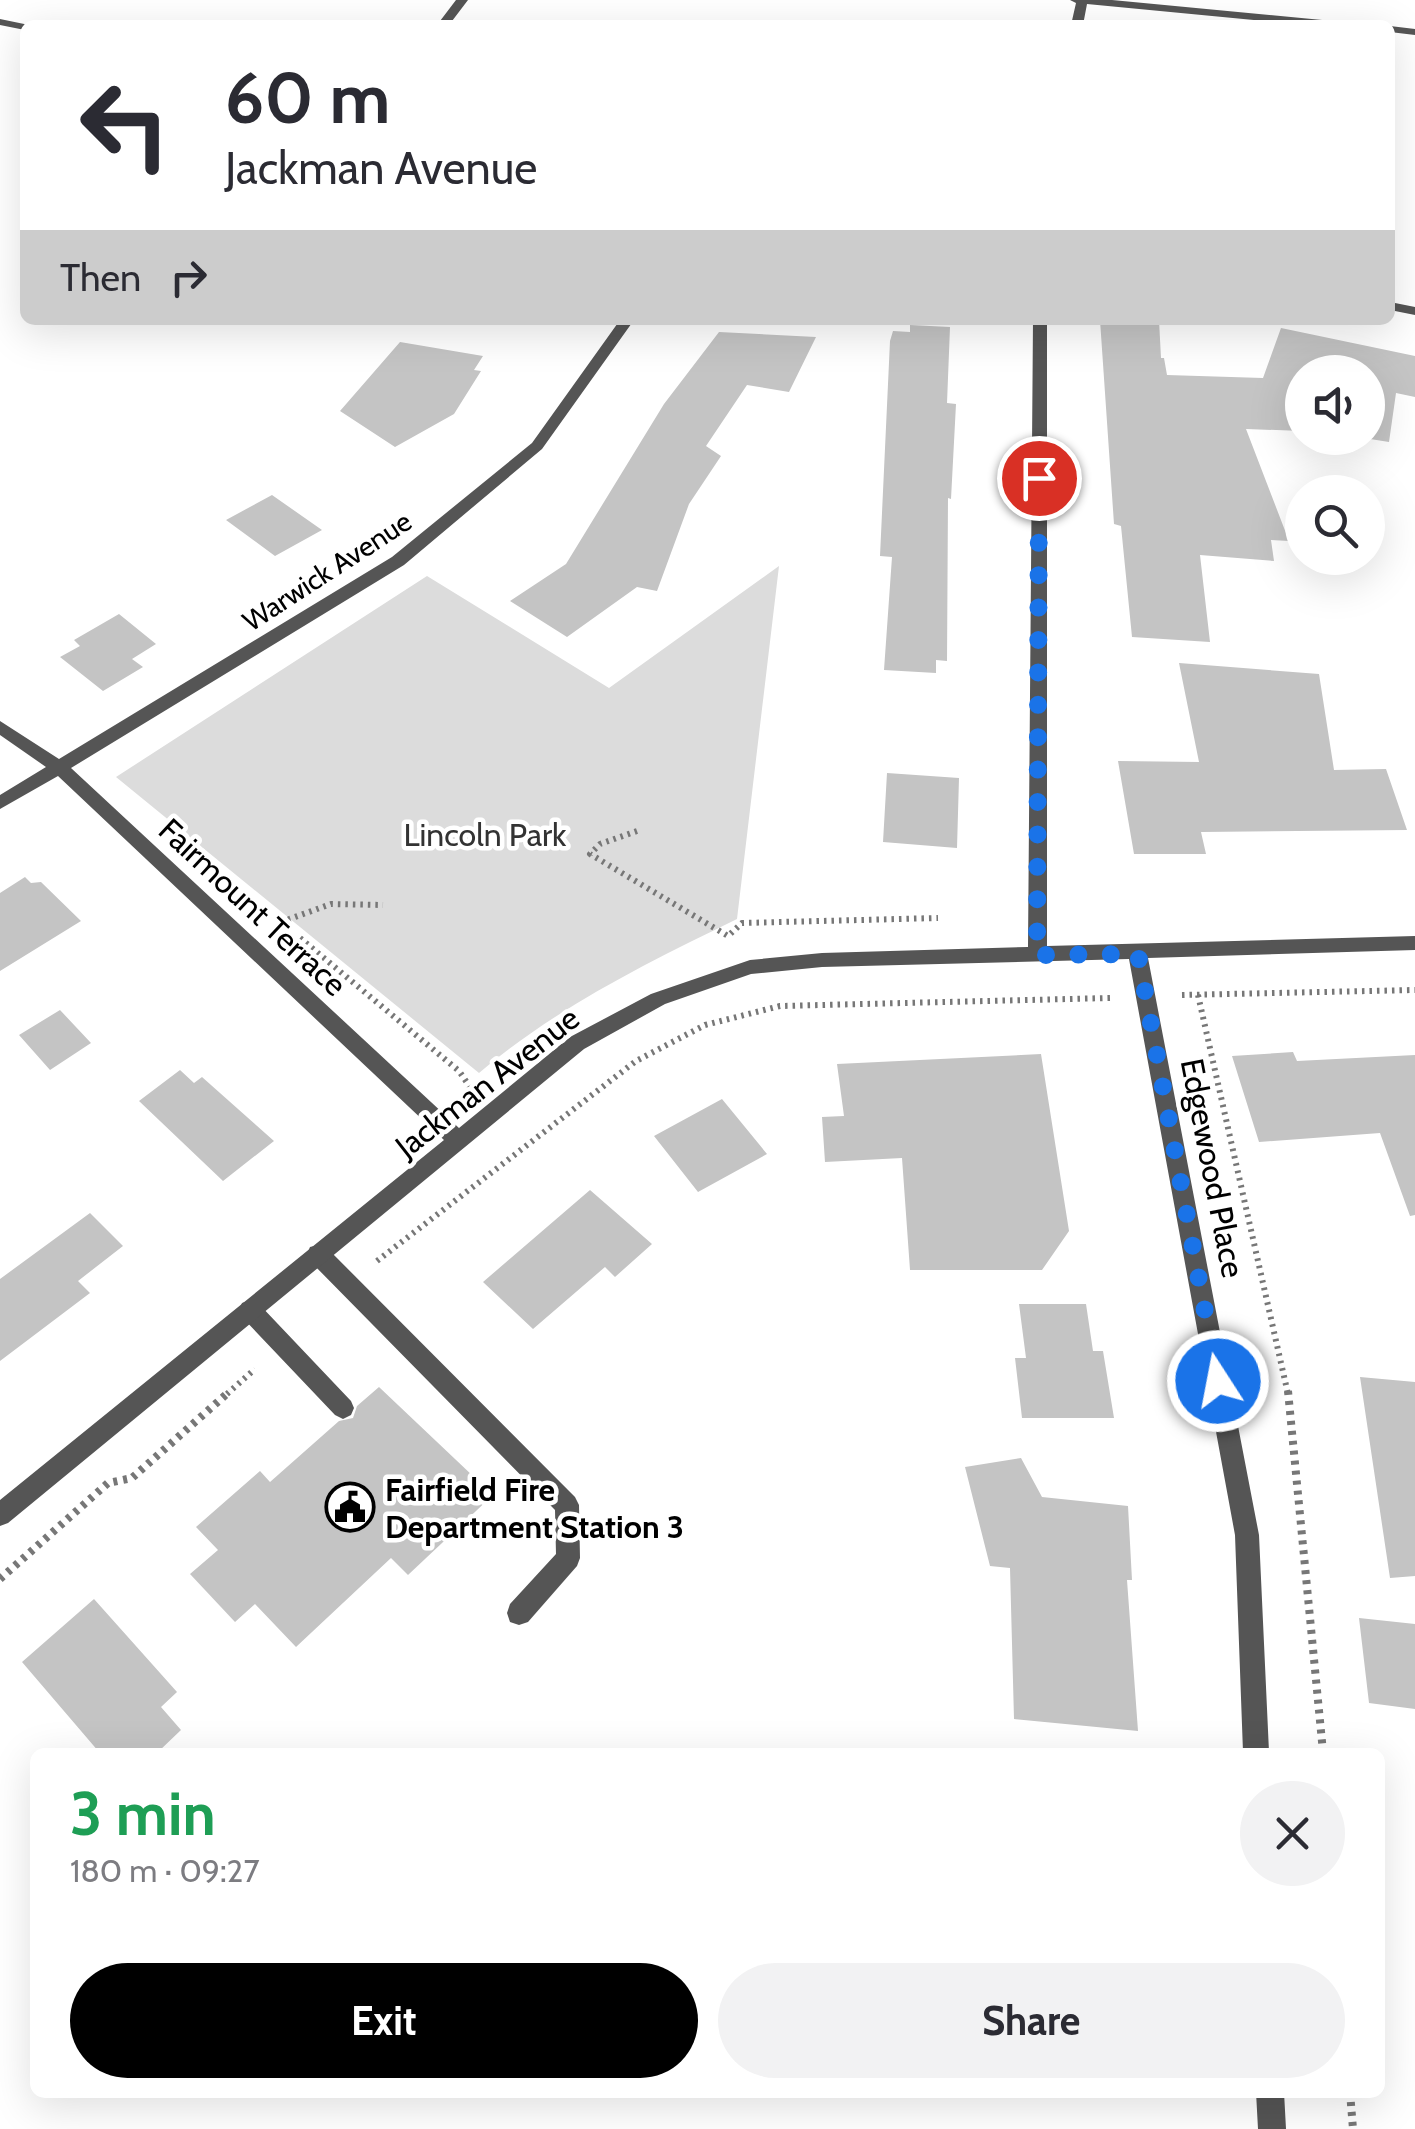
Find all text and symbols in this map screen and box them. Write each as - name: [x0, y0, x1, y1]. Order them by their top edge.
- text: 60 m: [225, 55, 390, 141]
- icon: left: [60, 60, 190, 190]
- text: Jackman Avenue: [225, 141, 537, 195]
- icon: right: [161, 250, 216, 305]
- text: Then: [60, 254, 141, 301]
- map controls: [1285, 355, 1385, 575]
- button: sound: [1285, 355, 1385, 455]
- pin: [997, 436, 1082, 521]
- icon: arrive: [1012, 451, 1067, 506]
- button: search: [1285, 475, 1385, 575]
- street label: Warwick Avenue: [236, 504, 418, 638]
- street label: Fairmount Terrace: [151, 810, 355, 1004]
- park label: Lincoln Park: [404, 815, 567, 854]
- street label: Jackman Avenue: [387, 998, 586, 1166]
- street label: Edgewood Place: [1173, 1055, 1253, 1281]
- position arrow: [1166, 1329, 1270, 1433]
- place label: Fairfield Fire Department Station 3: [385, 1470, 684, 1546]
- public building icon: Fairfield Fire Department Station 3: [324, 1481, 376, 1533]
- text: 3 min: [70, 1777, 216, 1850]
- button: close: [1240, 1781, 1345, 1886]
- text: 180 m · 09:27: [70, 1851, 259, 1890]
- button: Exit: [70, 1963, 698, 2078]
- button: Share: [718, 1963, 1345, 2078]

